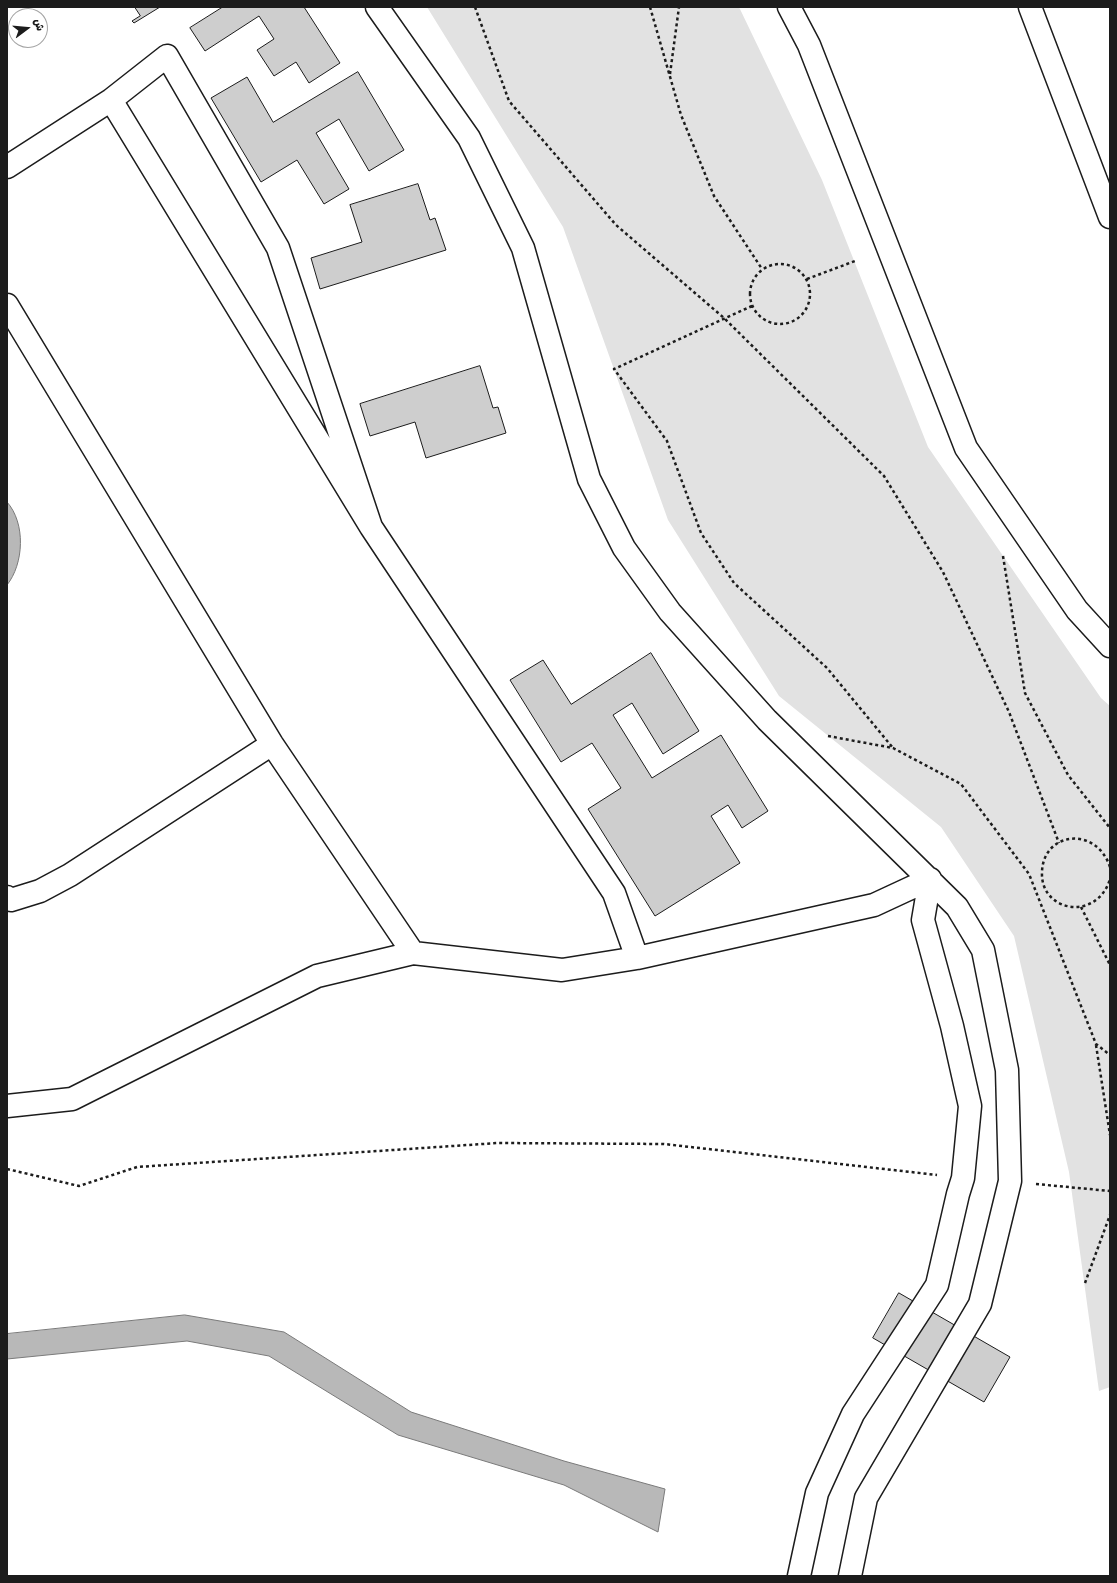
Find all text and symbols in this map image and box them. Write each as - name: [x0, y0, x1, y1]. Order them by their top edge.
- north arrow: [8, 8, 48, 48]
- text: ش: [31, 17, 47, 32]

